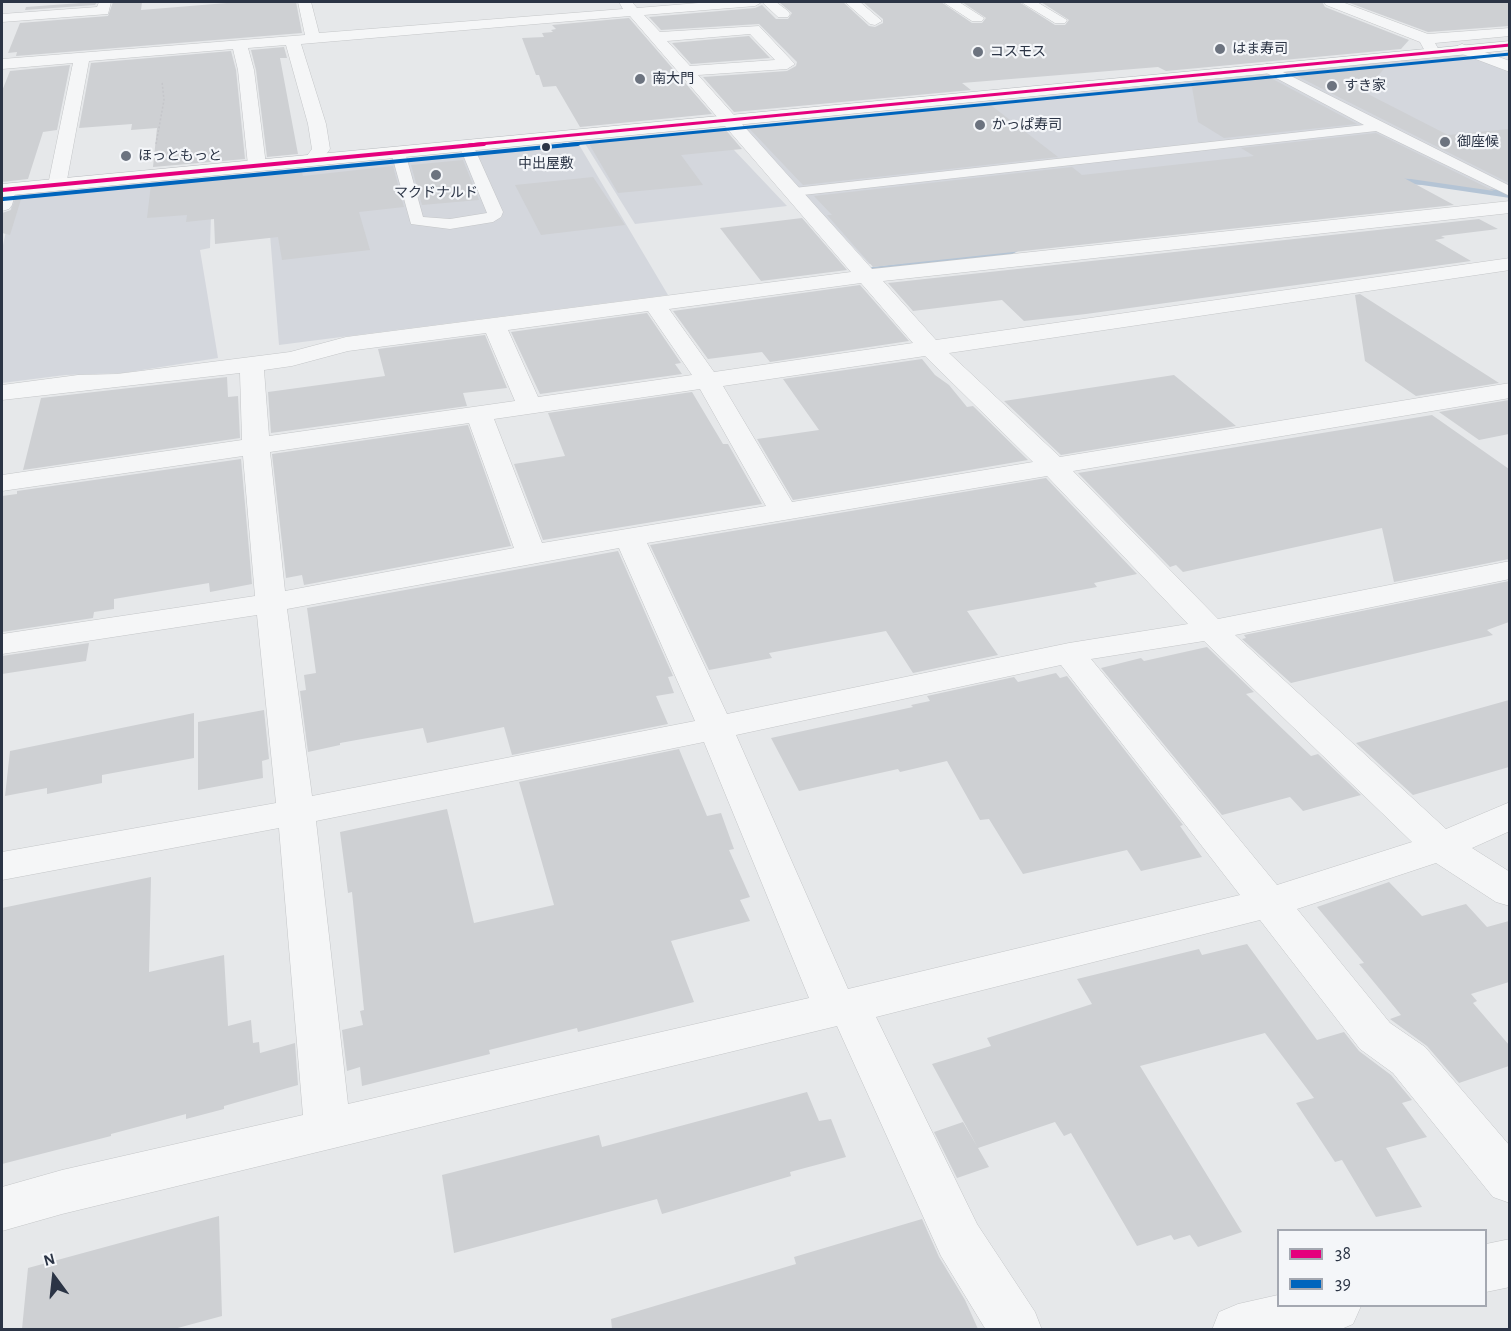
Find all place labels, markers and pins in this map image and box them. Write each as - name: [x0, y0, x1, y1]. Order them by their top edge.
- place label: はま寿司: [1232, 41, 1288, 57]
- marker: はま寿司: [1213, 42, 1227, 56]
- place label: コスモス: [990, 44, 1046, 60]
- marker: コスモス: [971, 45, 985, 59]
- place label: 南大門: [652, 71, 694, 87]
- marker: 南大門: [633, 72, 647, 86]
- place label: すき家: [1344, 78, 1386, 94]
- marker: すき家: [1325, 79, 1339, 93]
- place label: かっぱ寿司: [992, 117, 1062, 133]
- marker: かっぱ寿司: [973, 118, 987, 132]
- place label: 御座候: [1457, 134, 1499, 150]
- marker: 御座候: [1438, 135, 1452, 149]
- marker: 中出屋敷: [540, 141, 552, 153]
- place label: ほっともっと: [138, 148, 222, 164]
- marker: ほっともっと: [119, 149, 133, 163]
- place label: 中出屋敷: [518, 156, 574, 172]
- marker: マクドナルド: [429, 168, 443, 182]
- place label: マクドナルド: [394, 185, 478, 201]

